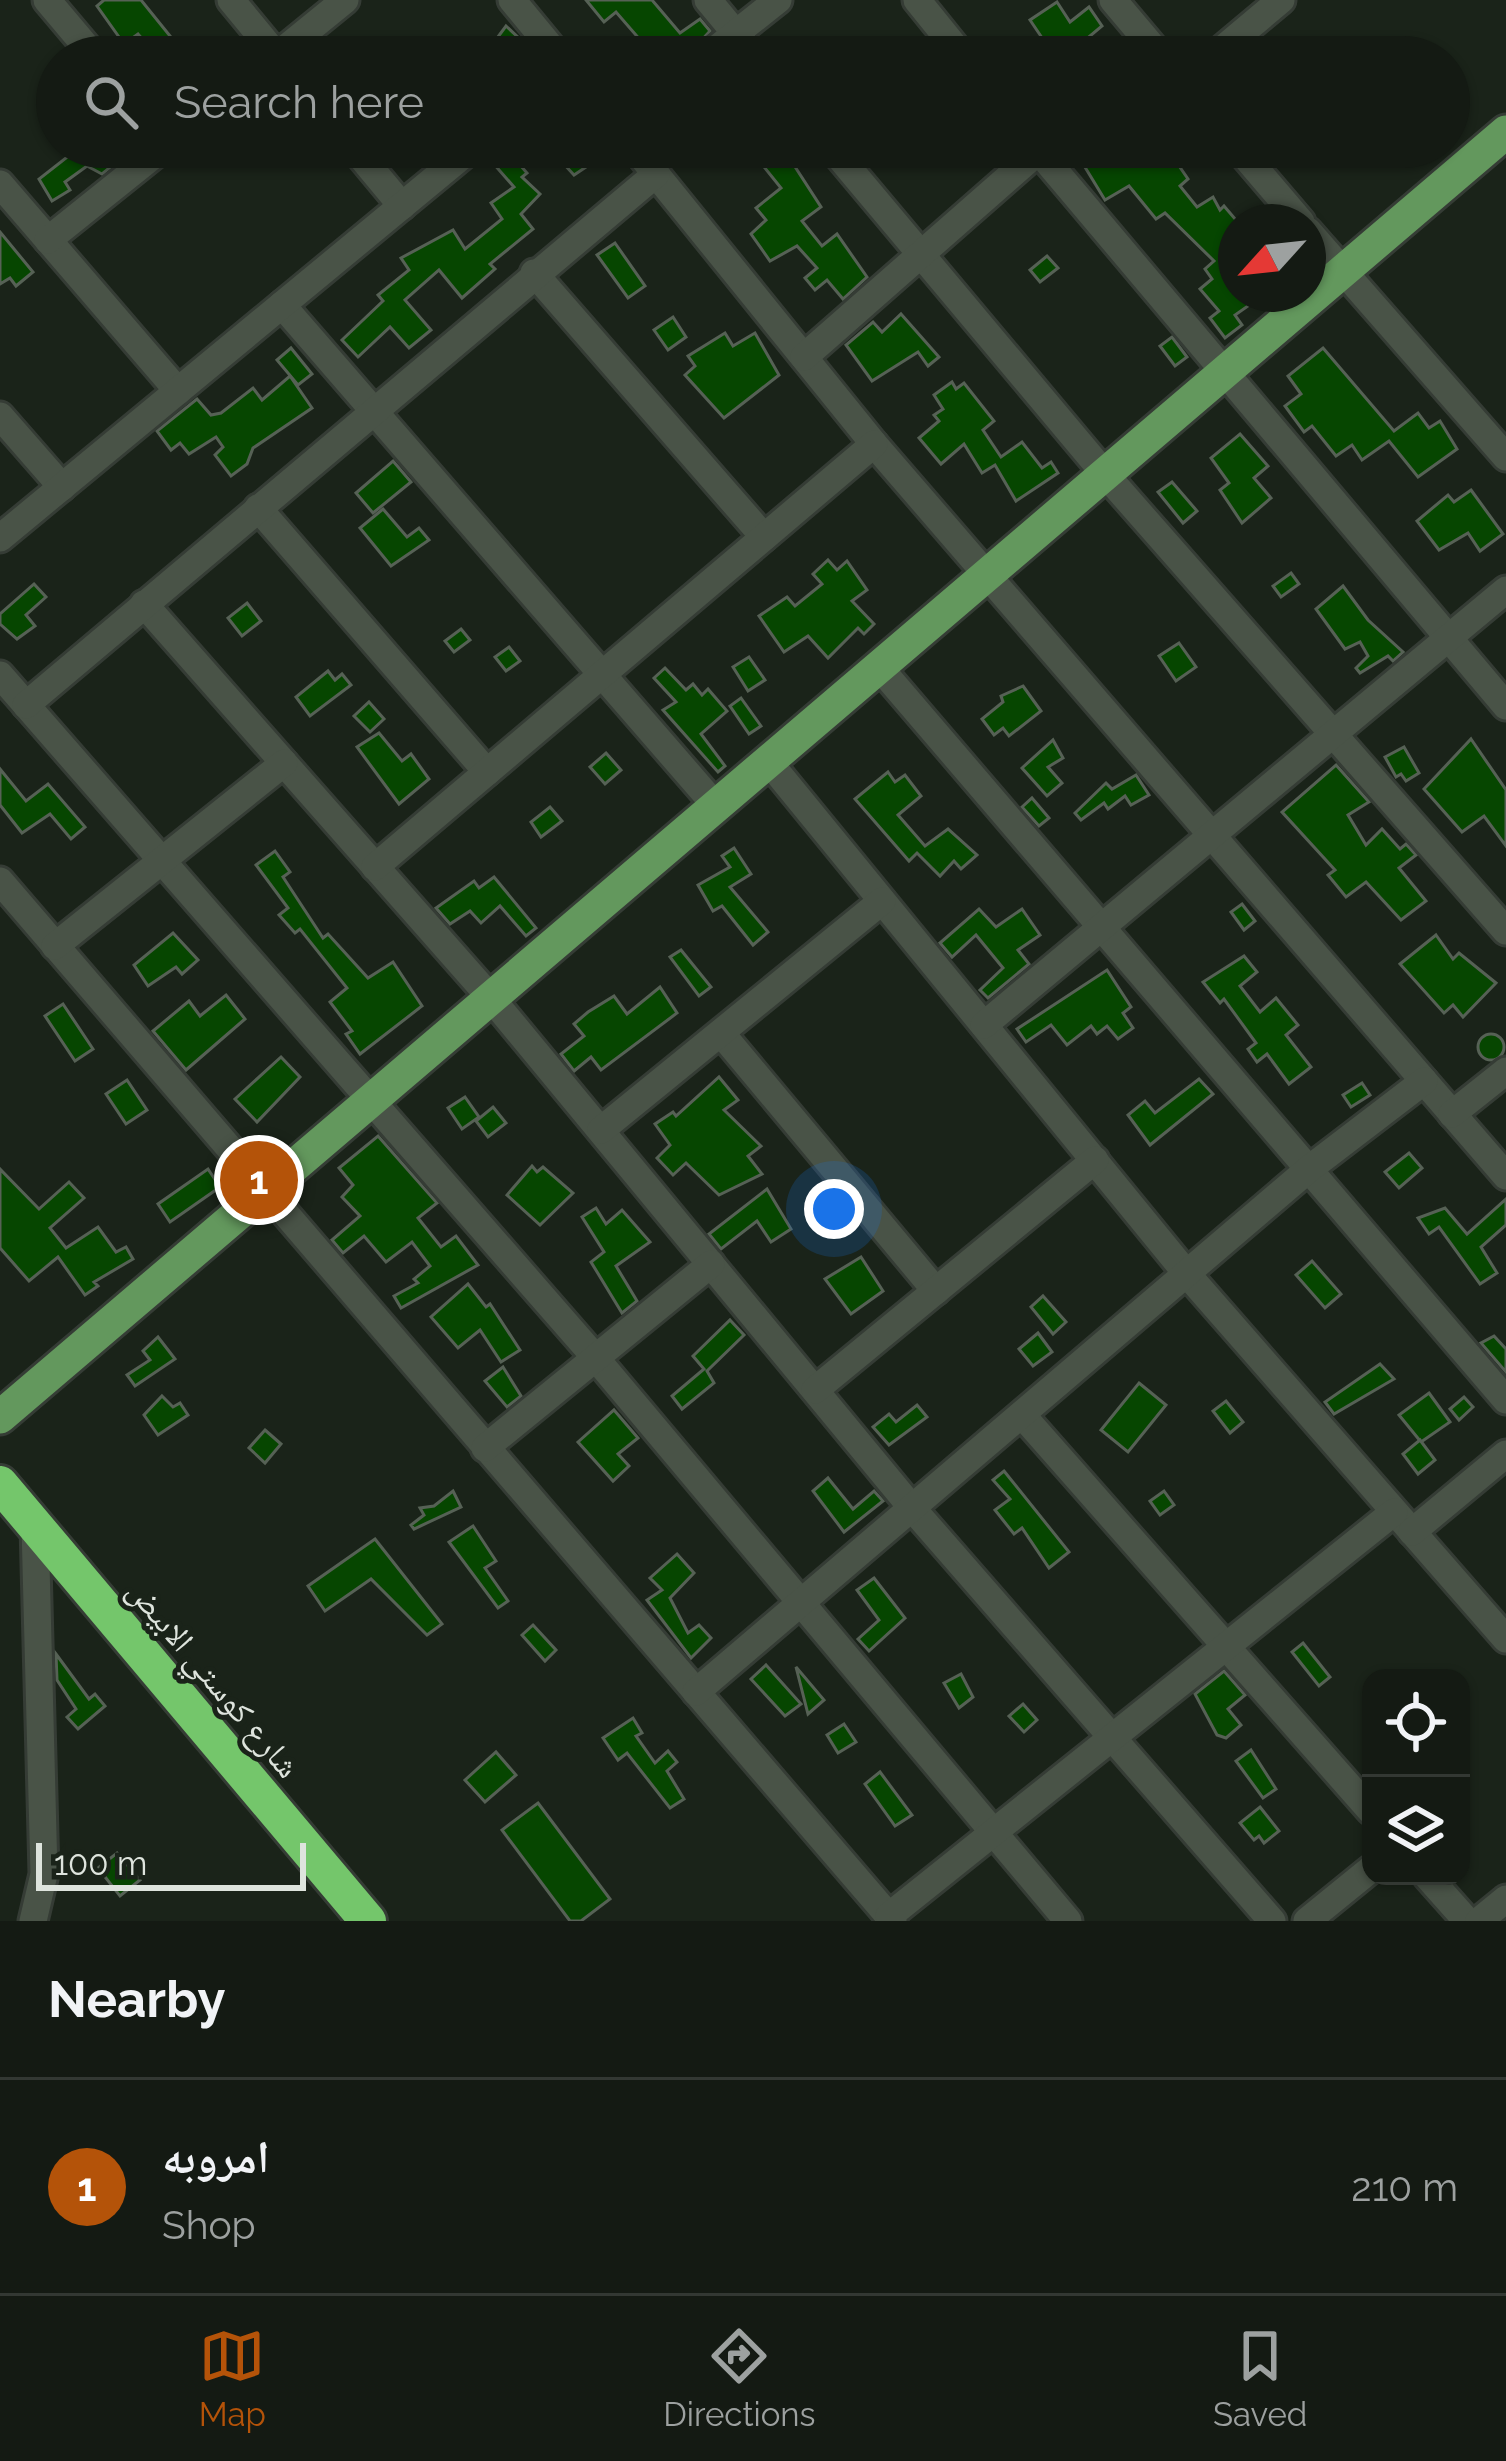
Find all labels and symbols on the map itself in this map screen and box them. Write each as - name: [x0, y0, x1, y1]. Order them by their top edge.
- north arrow: [1218, 204, 1326, 312]
- pin: 1: [220, 1135, 298, 1225]
- your location: [804, 1179, 864, 1239]
- street label: شارع كوستي الابيض: [114, 1571, 308, 1790]
- scale bar: [36, 1837, 306, 1890]

